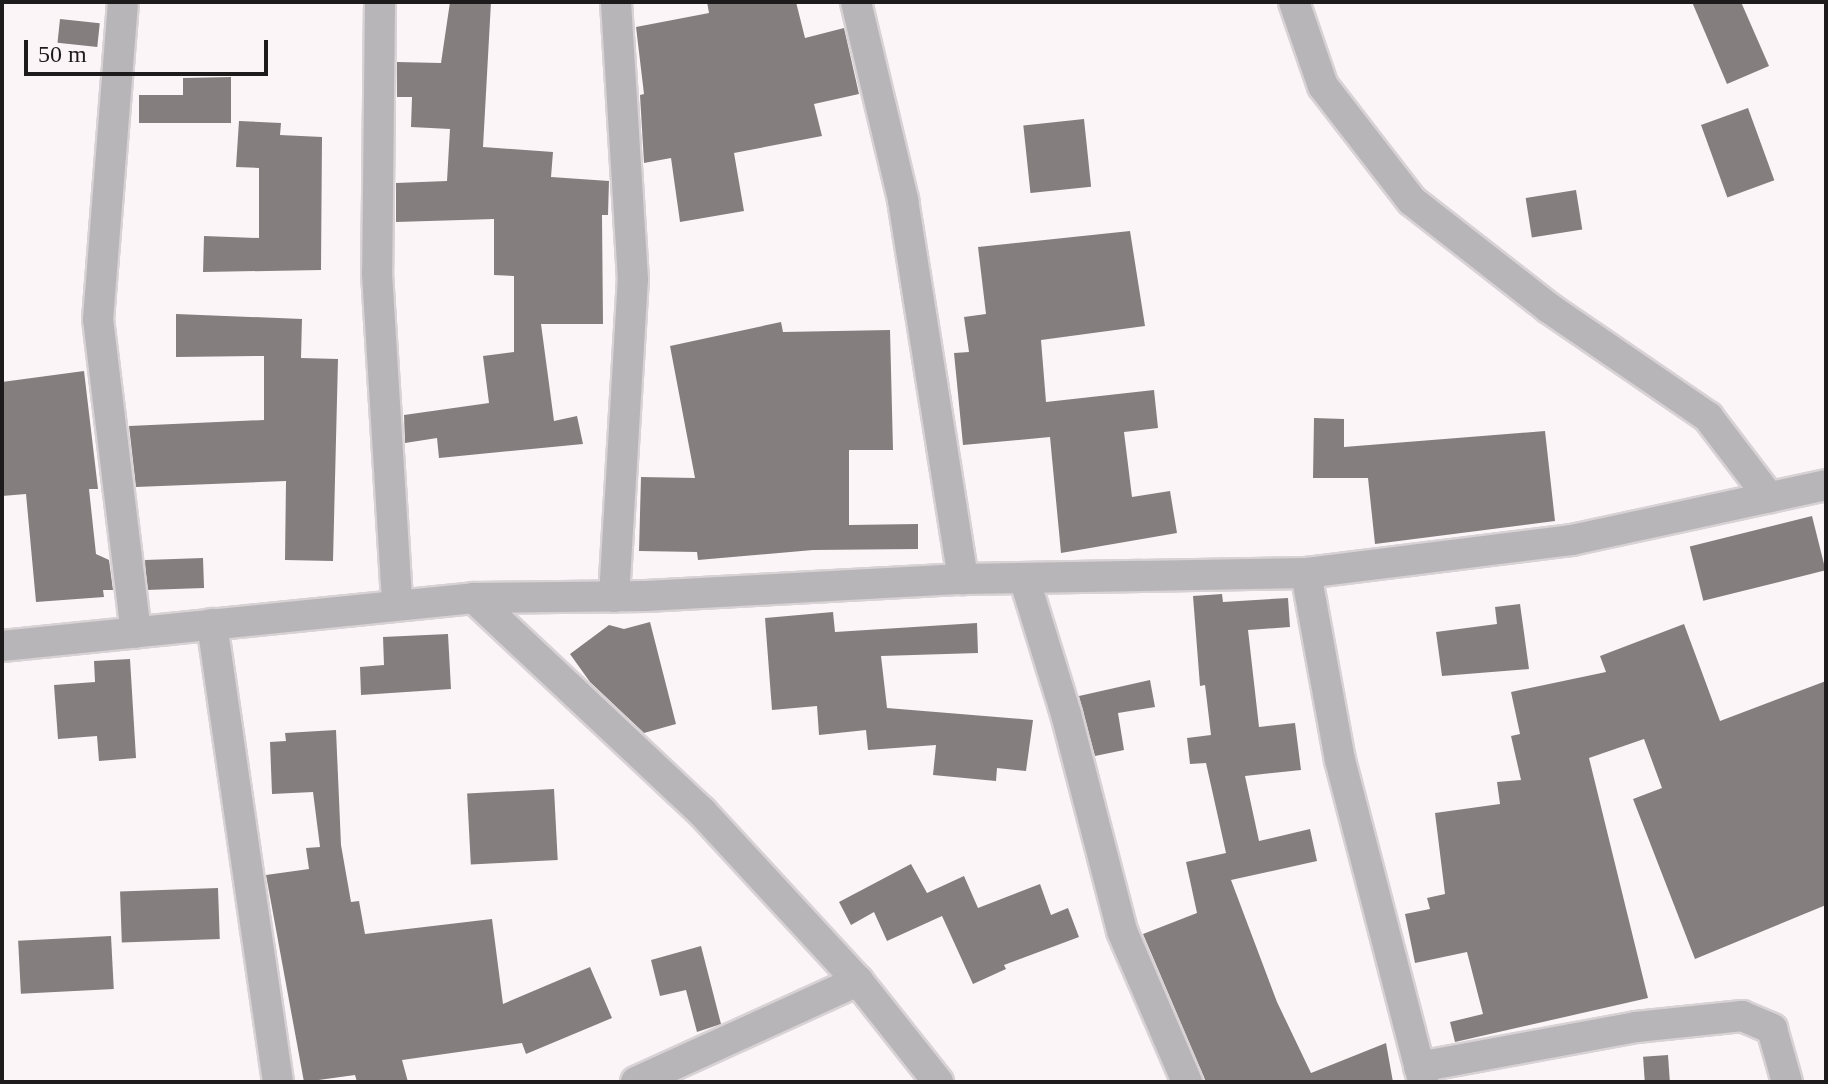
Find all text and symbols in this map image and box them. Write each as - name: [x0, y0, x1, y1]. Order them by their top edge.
- scale bar: [28, 24, 272, 74]
- text: 50 m: [38, 41, 87, 67]

